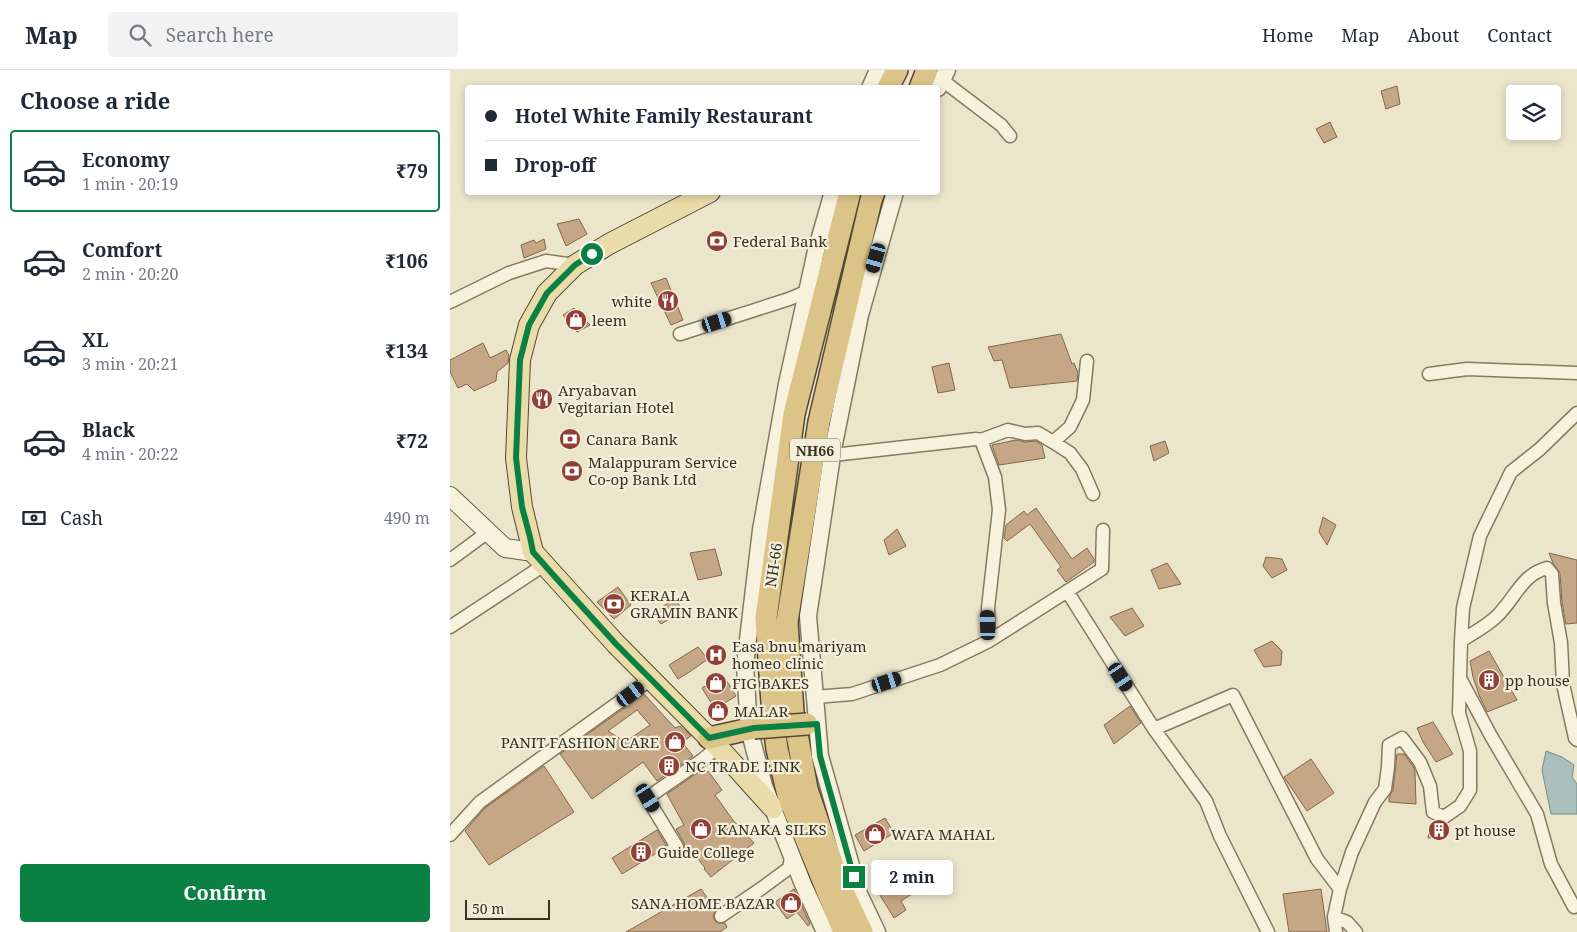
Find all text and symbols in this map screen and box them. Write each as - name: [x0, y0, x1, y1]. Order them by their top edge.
- search box: [108, 12, 458, 57]
- text: Map: [25, 18, 78, 51]
- icon: search: [126, 21, 154, 49]
- text: Search here: [166, 22, 274, 48]
- text: Home: [1262, 23, 1313, 47]
- text: Map: [1341, 23, 1379, 47]
- text: About: [1407, 23, 1459, 47]
- text: Contact: [1487, 23, 1552, 47]
- text: Choose a ride: [20, 85, 170, 115]
- map controls: [1506, 85, 1561, 140]
- button: layers: [1506, 85, 1561, 140]
- text: Hotel White Family Restaurant: [515, 103, 813, 129]
- text: Economy: [82, 147, 170, 173]
- icon: car: [22, 149, 67, 194]
- text: Drop-off: [515, 152, 595, 178]
- text: ₹79: [396, 158, 428, 184]
- text: 1 min · 20:19: [82, 173, 178, 195]
- bank icon: Federal Bank: [705, 229, 729, 253]
- place label: Federal Bank: [733, 231, 827, 251]
- text: Comfort: [82, 237, 162, 263]
- icon: car: [22, 239, 67, 284]
- car: [864, 242, 887, 274]
- route start: [581, 243, 603, 265]
- text: ₹106: [385, 248, 428, 274]
- text: 2 min · 20:20: [82, 263, 178, 285]
- restaurant icon: white: [656, 289, 680, 313]
- place label: white: [611, 291, 652, 311]
- shop icon: leem: [564, 308, 588, 332]
- place label: leem: [592, 310, 627, 330]
- car: [700, 310, 733, 334]
- text: XL: [82, 327, 108, 353]
- icon: car: [22, 329, 67, 374]
- text: ₹134: [385, 338, 428, 364]
- text: 3 min · 20:21: [82, 353, 178, 375]
- place label: Aryabavan Vegitarian Hotel: [558, 380, 675, 417]
- restaurant icon: Aryabavan Vegitarian Hotel: [530, 387, 554, 411]
- text: Black: [82, 417, 135, 443]
- icon: car: [22, 419, 67, 464]
- bank icon: Canara Bank: [558, 427, 582, 451]
- text: ₹72: [396, 428, 428, 454]
- place label: Canara Bank: [586, 429, 678, 449]
- road number: NH66: [790, 438, 840, 462]
- text: 4 min · 20:22: [82, 443, 178, 465]
- place label: Malappuram Service Co-op Bank Ltd: [588, 452, 737, 489]
- bank icon: Malappuram Service Co-op Bank Ltd: [560, 459, 584, 483]
- icon: cash: [20, 504, 48, 532]
- text: Cash: [60, 505, 103, 531]
- text: 490 m: [384, 507, 430, 529]
- street label: NH-66: [760, 541, 786, 589]
- place label: KERALA GRAMIN BANK: [630, 585, 739, 622]
- bank icon: KERALA GRAMIN BANK: [602, 592, 626, 616]
- car: [979, 610, 996, 640]
- place label: Easa bnu mariyam homeo clinic: [732, 636, 867, 673]
- hospital icon: Easa bnu mariyam homeo clinic: [704, 643, 728, 667]
- car: [1106, 660, 1135, 694]
- building icon: pp house: [1477, 668, 1501, 692]
- car: [870, 670, 903, 694]
- place label: pp house: [1505, 670, 1570, 690]
- shop icon: FIG BAKES: [704, 671, 728, 695]
- place label: FIG BAKES: [732, 673, 809, 693]
- car: [614, 679, 647, 709]
- shop icon: MALAR: [706, 699, 730, 723]
- place label: MALAR: [734, 701, 789, 721]
- shop icon: PANIT FASHION CARE: [663, 730, 687, 754]
- place label: PANIT FASHION CARE: [501, 732, 659, 752]
- building icon: NC TRADE LINK: [657, 754, 681, 778]
- place label: NC TRADE LINK: [685, 756, 801, 776]
- car: [633, 781, 662, 815]
- shop icon: KANAKA SILKS: [689, 817, 713, 841]
- building icon: pt house: [1427, 818, 1451, 842]
- place label: KANAKA SILKS: [717, 819, 827, 839]
- place label: pt house: [1455, 820, 1516, 840]
- shop icon: WAFA MAHAL: [863, 822, 887, 846]
- place label: WAFA MAHAL: [891, 824, 995, 844]
- building icon: Guide College: [629, 840, 653, 864]
- place label: Guide College: [657, 842, 754, 862]
- callout: 2 min: [872, 860, 954, 894]
- button: Confirm: [20, 864, 430, 922]
- route end: [843, 866, 865, 888]
- text: 2 min: [889, 866, 935, 888]
- shop icon: SANA HOME BAZAR: [779, 891, 803, 915]
- place label: SANA HOME BAZAR: [631, 893, 775, 913]
- scale bar: [465, 897, 550, 920]
- text: 50 m: [472, 899, 505, 918]

